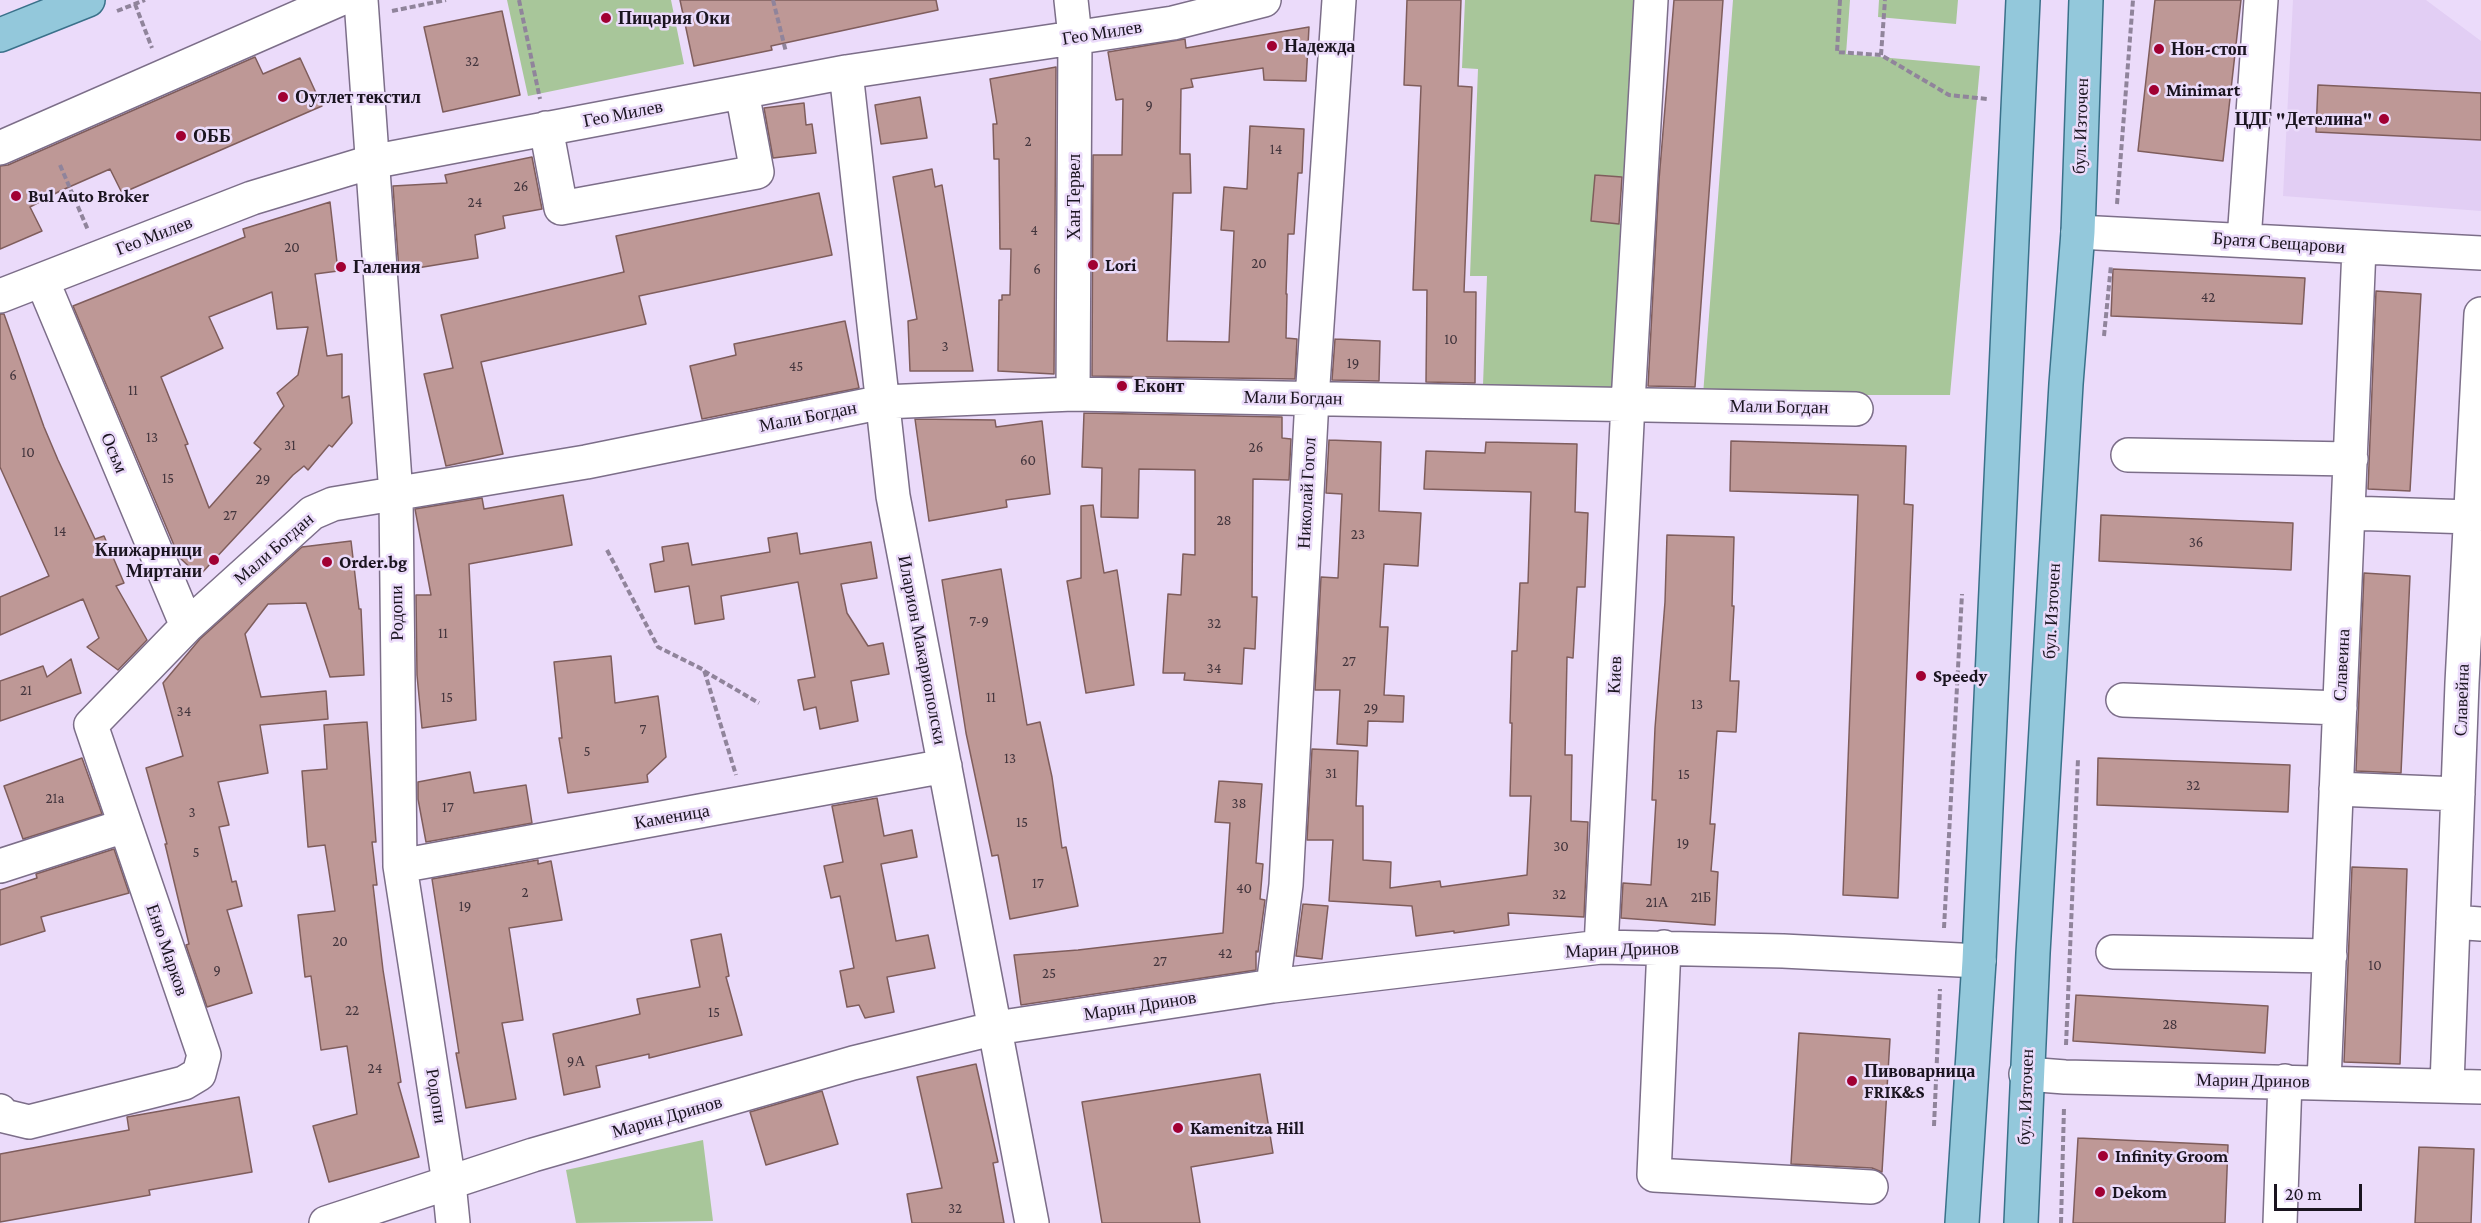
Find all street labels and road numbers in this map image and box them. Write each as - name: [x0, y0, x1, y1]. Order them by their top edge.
- street label: Гео Милев: [1061, 16, 1143, 50]
- street label: бул. Източен: [2069, 78, 2093, 174]
- street label: Гео Милев: [581, 96, 665, 132]
- street label: Хан Тервел: [1063, 154, 1085, 240]
- street label: Гео Милев: [113, 211, 195, 261]
- street label: Братя Свещарови: [2212, 228, 2346, 258]
- street label: Мали Богдан: [1243, 386, 1343, 410]
- street label: Мали Богдан: [1729, 395, 1829, 419]
- street label: Мали Богдан: [757, 397, 859, 437]
- street label: Осъм: [96, 430, 132, 476]
- street label: Николай Гогол: [1293, 437, 1321, 549]
- street label: Мали Богдан: [230, 508, 318, 590]
- street label: Иларион Макариополски: [893, 553, 951, 747]
- street label: бул. Източен: [2039, 562, 2065, 660]
- street label: Родопи: [386, 585, 408, 641]
- street label: Славеина: [2329, 628, 2355, 702]
- street label: Киев: [1603, 655, 1627, 695]
- street label: Славейна: [2450, 663, 2474, 737]
- street label: Каменица: [633, 800, 711, 834]
- street label: Еню Марков: [141, 901, 193, 999]
- street label: Марин Дринов: [1565, 937, 1679, 963]
- street label: Марин Дринов: [1082, 986, 1198, 1026]
- street label: бул. Източен: [2014, 1049, 2038, 1145]
- street label: Родопи: [421, 1067, 451, 1125]
- street label: Марин Дринов: [2196, 1069, 2310, 1093]
- street label: Марин Дринов: [609, 1091, 725, 1143]

